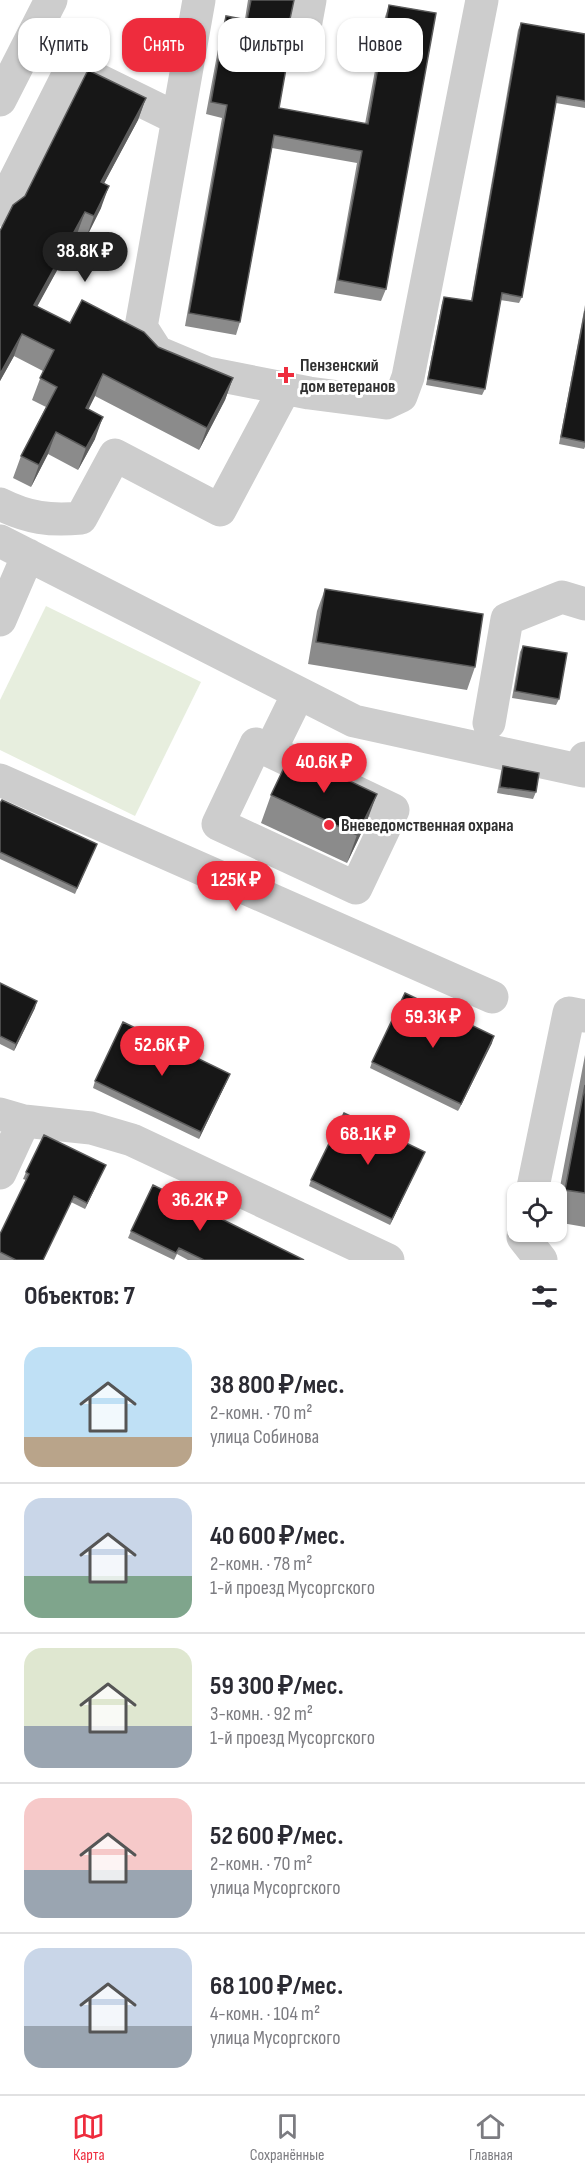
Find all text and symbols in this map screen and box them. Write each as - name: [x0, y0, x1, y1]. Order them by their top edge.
- chip: Купить: [18, 18, 110, 72]
- chip: Снять: [122, 18, 206, 72]
- chip: Фильтры: [218, 18, 325, 72]
- chip: Новое: [337, 18, 423, 72]
- pin: 38.8K ₽: [30, 232, 140, 283]
- text: 38.8K ₽: [57, 239, 113, 263]
- place label: Пензенский дом ветеранов: [300, 355, 395, 397]
- marker: Пензенский дом ветеранов: [277, 366, 295, 384]
- pin: 40.6K ₽: [269, 743, 379, 794]
- text: 40.6K ₽: [296, 750, 352, 774]
- place label: Вневедомственная охрана: [341, 815, 514, 836]
- marker: Вневедомственная охрана: [322, 818, 336, 832]
- pin: 125K ₽: [187, 861, 285, 912]
- text: 125K ₽: [211, 868, 261, 892]
- pin: 59.3K ₽: [378, 998, 488, 1049]
- text: 59.3K ₽: [405, 1005, 461, 1029]
- pin: 52.6K ₽: [107, 1026, 217, 1077]
- text: 52.6K ₽: [134, 1033, 190, 1057]
- pin: 68.1K ₽: [313, 1115, 423, 1166]
- text: 68.1K ₽: [340, 1122, 396, 1146]
- pin: 36.2K ₽: [145, 1181, 255, 1232]
- map controls: [507, 1182, 567, 1242]
- button: locate: [507, 1182, 567, 1242]
- text: 36.2K ₽: [172, 1188, 228, 1212]
- icon: filters: [528, 1280, 561, 1313]
- text: Объектов: 7: [24, 1281, 135, 1312]
- text: 38 800 ₽/мес.: [210, 1370, 345, 1401]
- icon: home: [72, 1371, 144, 1443]
- text: 2-комн. · 70 m²: [210, 1401, 313, 1425]
- text: улица Собинова: [210, 1425, 319, 1449]
- text: 40 600 ₽/мес.: [210, 1521, 345, 1552]
- icon: home: [72, 1522, 144, 1594]
- text: 2-комн. · 78 m²: [210, 1552, 312, 1576]
- text: 1-й проезд Мусоргского: [210, 1576, 375, 1600]
- text: 59 300 ₽/мес.: [210, 1671, 344, 1702]
- icon: home: [72, 1672, 144, 1744]
- text: 3-комн. · 92 m²: [210, 1702, 313, 1726]
- text: 1-й проезд Мусоргского: [210, 1726, 375, 1750]
- text: 52 600 ₽/мес.: [210, 1821, 343, 1852]
- icon: home: [72, 1822, 144, 1894]
- text: 2-комн. · 70 m²: [210, 1852, 313, 1876]
- text: улица Мусоргского: [210, 1876, 341, 1900]
- text: 68 100 ₽/мес.: [210, 1971, 343, 2002]
- icon: home: [72, 1972, 144, 2044]
- text: 4-комн. · 104 m²: [210, 2002, 320, 2026]
- text: улица Мусоргского: [210, 2026, 341, 2050]
- tab: Карта: [72, 2110, 105, 2165]
- tab: Сохранённые: [250, 2110, 325, 2165]
- tab: Главная: [469, 2110, 513, 2165]

